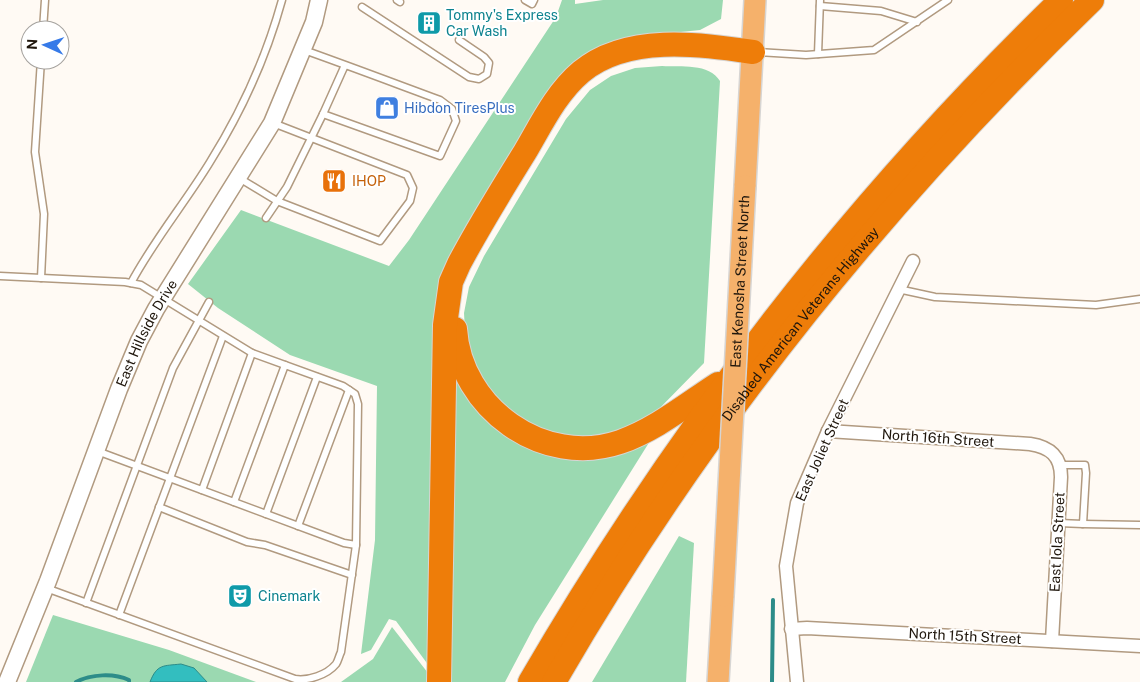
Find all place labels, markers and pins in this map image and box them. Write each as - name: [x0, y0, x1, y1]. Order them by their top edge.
- place label: Tommy's Express Car Wash: [446, 7, 558, 39]
- building icon: Tommy's Express Car Wash: [416, 10, 442, 36]
- shop icon: Hibdon TiresPlus: [374, 95, 400, 121]
- place label: Hibdon TiresPlus: [404, 100, 515, 116]
- restaurant icon: IHOP: [321, 168, 347, 194]
- place label: IHOP: [352, 173, 386, 189]
- theatre icon: Cinemark: [227, 583, 253, 609]
- place label: Cinemark: [258, 588, 321, 604]

